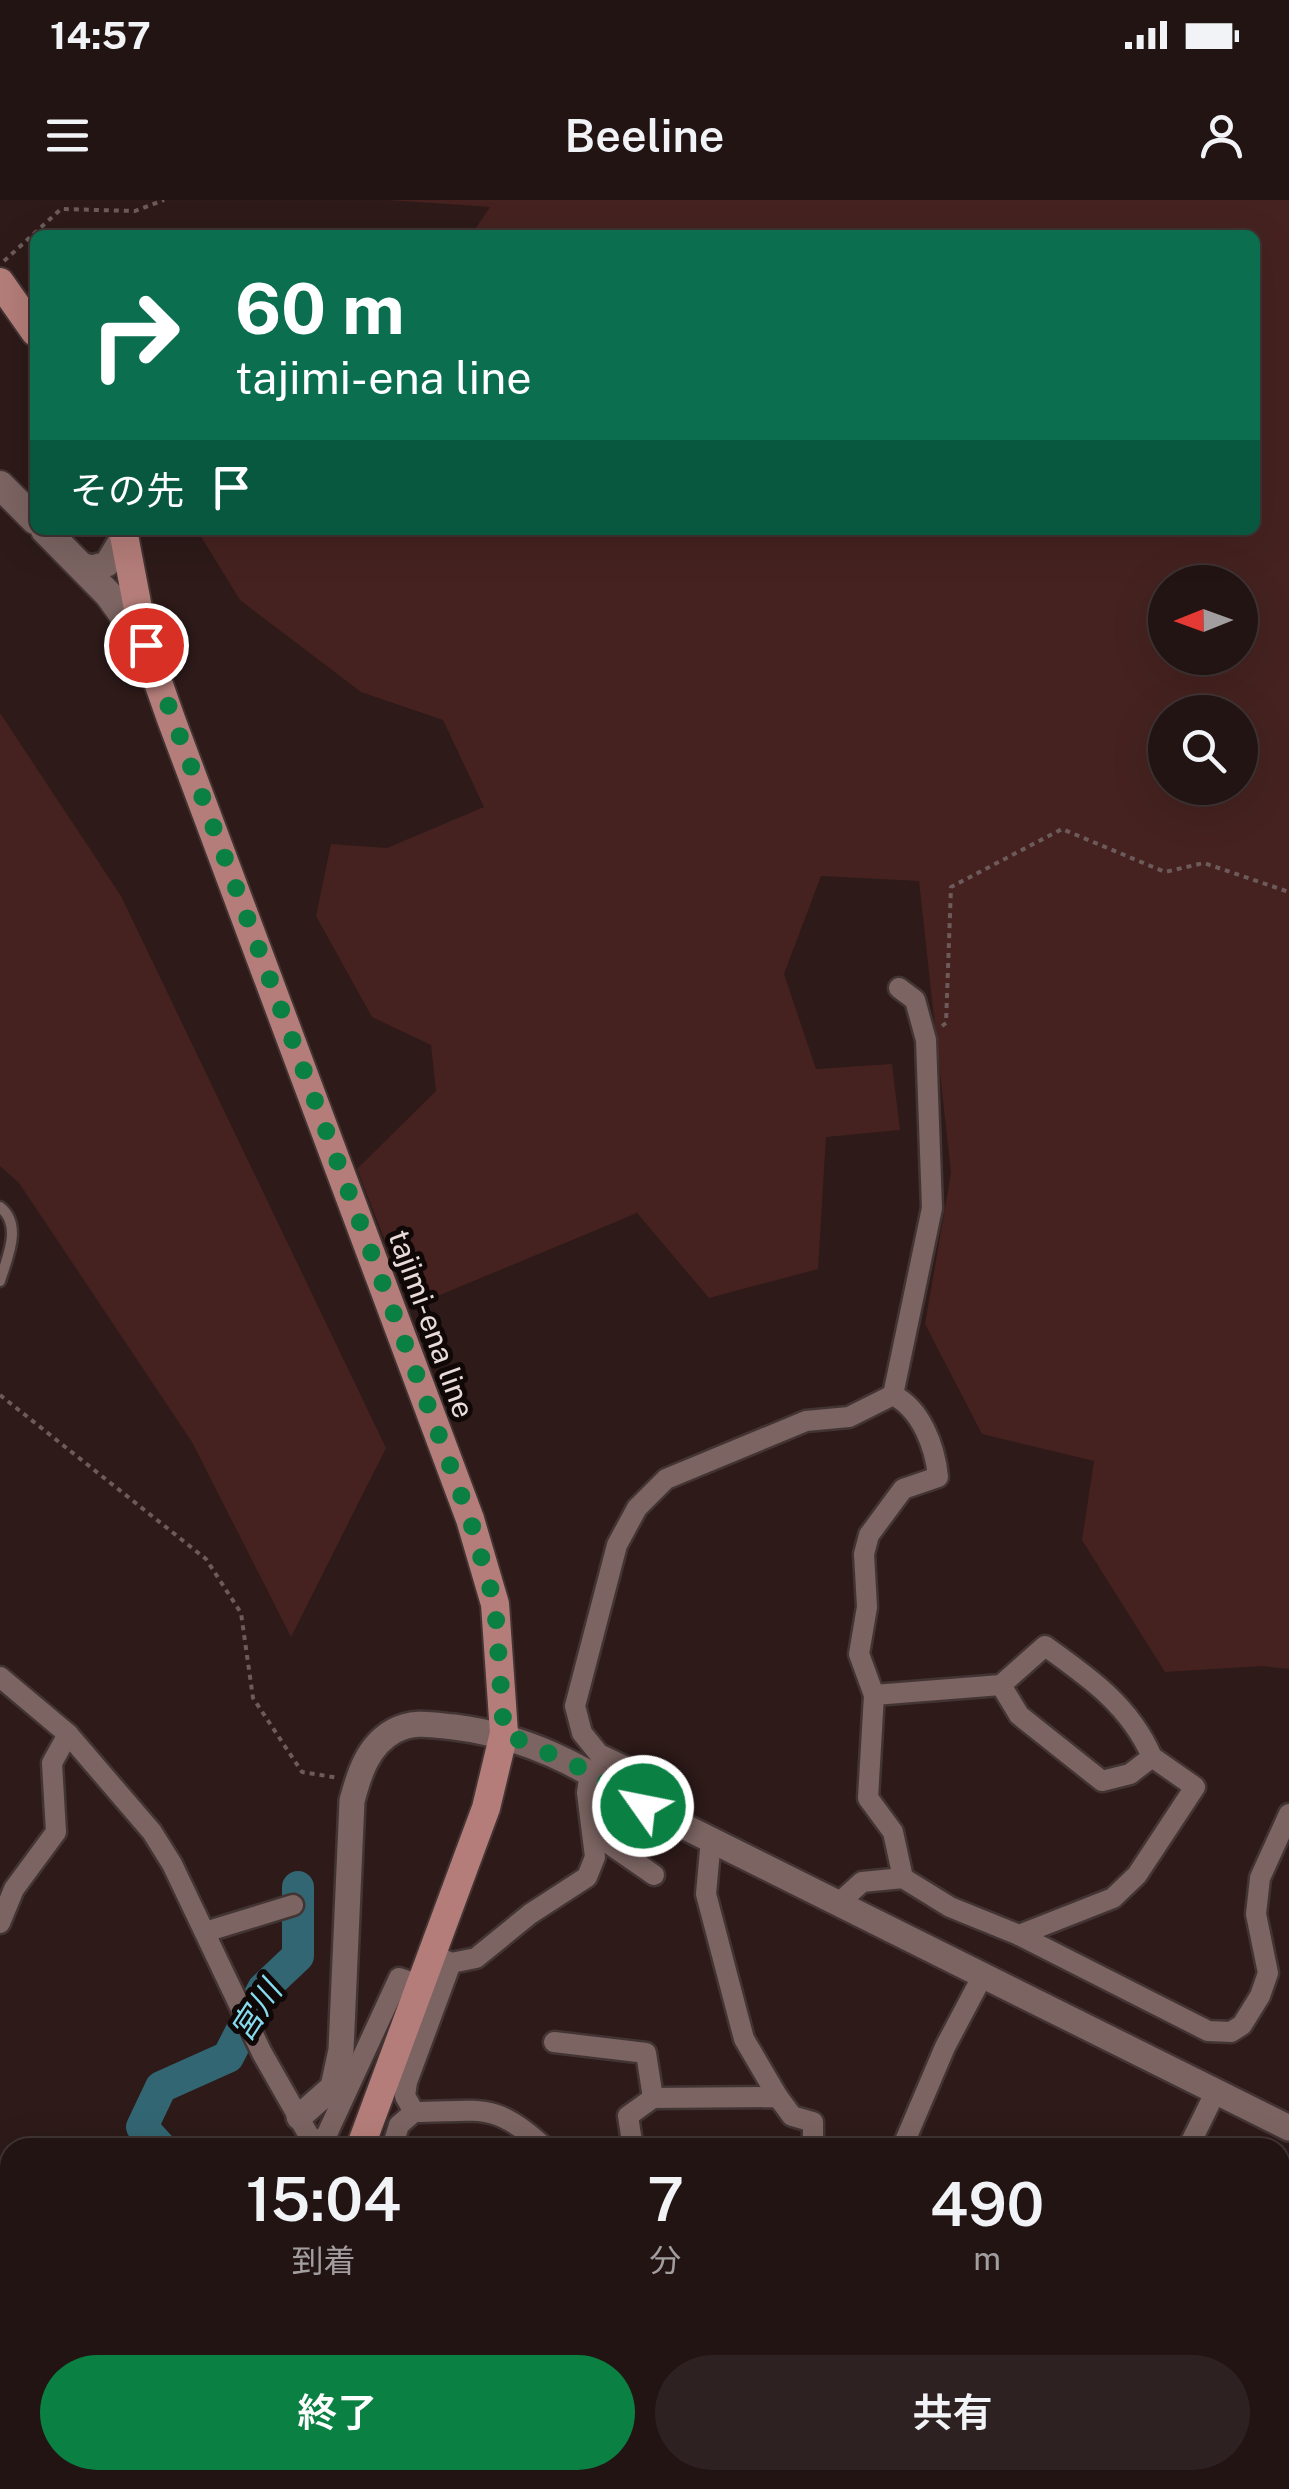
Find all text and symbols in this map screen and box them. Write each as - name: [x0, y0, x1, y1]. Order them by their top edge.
- text: 14:57: [50, 13, 151, 58]
- icon: menu: [40, 108, 95, 163]
- icon: person: [1194, 108, 1249, 163]
- text: Beeline: [564, 109, 725, 162]
- text: 60 m: [235, 267, 405, 350]
- icon: right: [70, 270, 200, 400]
- text: tajimi-ena line: [235, 351, 532, 404]
- icon: arrive: [204, 460, 259, 515]
- text: その先: [70, 468, 184, 513]
- north arrow: [1148, 565, 1258, 675]
- map controls: [1148, 565, 1258, 805]
- pin: [104, 603, 189, 688]
- icon: arrive: [119, 618, 174, 673]
- button: search: [1148, 695, 1258, 805]
- street label: tajimi-ena line: [381, 1225, 483, 1423]
- position arrow: [591, 1754, 695, 1858]
- water label: 宮川: [223, 1971, 290, 2048]
- text: 15:04: [246, 2164, 401, 2235]
- text: 7: [647, 2164, 684, 2235]
- text: 490: [930, 2169, 1044, 2240]
- text: m: [973, 2240, 1001, 2277]
- text: 到着: [292, 2242, 356, 2279]
- text: 分: [650, 2242, 682, 2279]
- button: 終了: [40, 2355, 635, 2470]
- button: 共有: [655, 2355, 1250, 2470]

